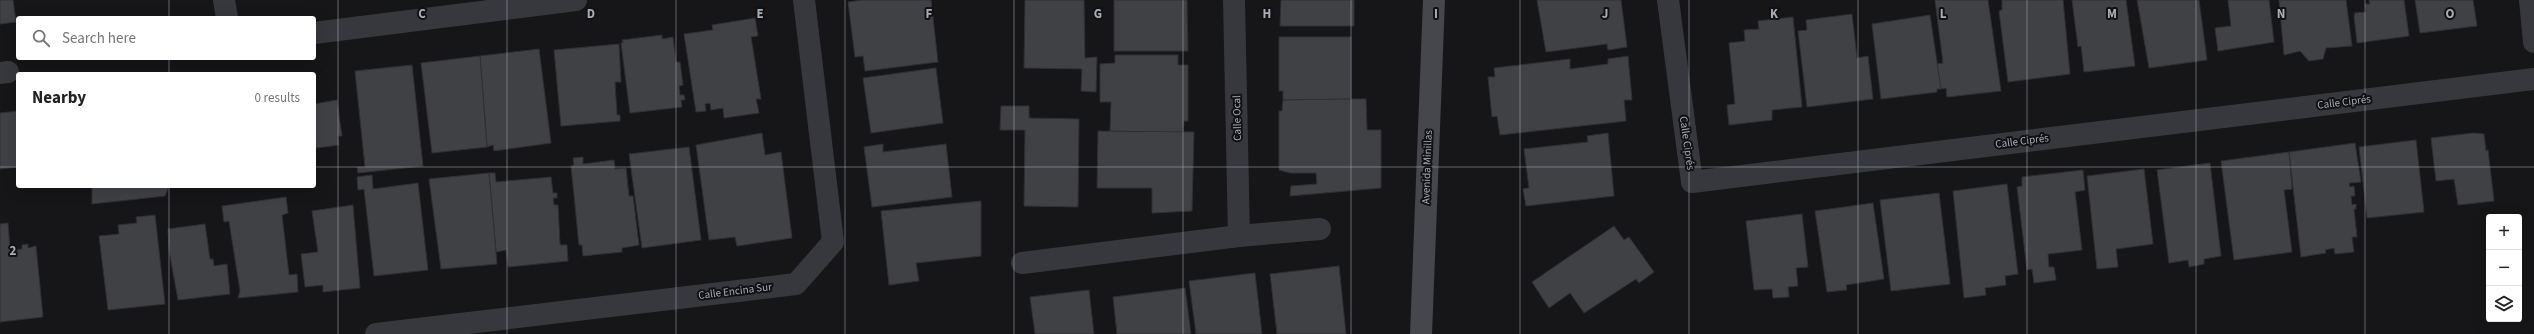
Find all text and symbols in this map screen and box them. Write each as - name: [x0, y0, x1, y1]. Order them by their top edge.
- text: C: [418, 5, 426, 23]
- text: D: [587, 5, 595, 23]
- text: E: [756, 5, 764, 23]
- text: F: [926, 5, 933, 23]
- text: G: [1094, 5, 1102, 23]
- text: H: [1263, 5, 1271, 23]
- text: I: [1434, 5, 1438, 23]
- text: J: [1602, 5, 1608, 23]
- text: K: [1770, 5, 1779, 23]
- text: L: [1940, 5, 1947, 23]
- text: M: [2107, 5, 2117, 23]
- text: N: [2277, 5, 2285, 23]
- text: O: [2446, 5, 2455, 23]
- search box: [16, 16, 316, 60]
- icon: search: [30, 27, 52, 49]
- text: Search here: [62, 28, 136, 49]
- text: Nearby: [32, 86, 86, 110]
- text: 0 results: [255, 89, 300, 107]
- street label: Calle Ciprés: [2316, 91, 2372, 113]
- street label: Calle Ocal: [1229, 95, 1245, 141]
- street label: Calle Ciprés: [1676, 115, 1698, 171]
- street label: Avenida Minillas: [1418, 129, 1436, 204]
- street label: Calle Ciprés: [1994, 130, 2050, 152]
- map controls: [2486, 214, 2522, 322]
- button: +: [2486, 214, 2522, 250]
- text: 2: [10, 242, 17, 260]
- button: −: [2486, 250, 2522, 286]
- street label: Calle Encina Sur: [697, 279, 773, 303]
- button: layers: [2486, 286, 2522, 322]

